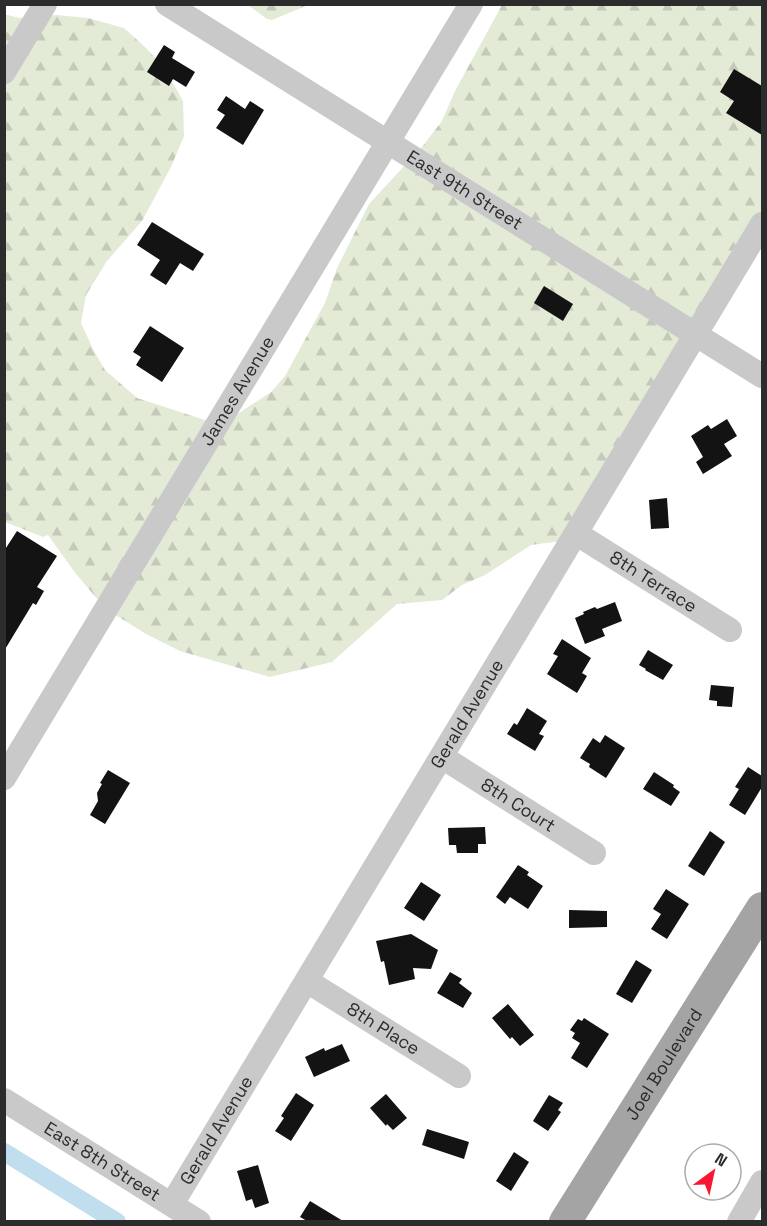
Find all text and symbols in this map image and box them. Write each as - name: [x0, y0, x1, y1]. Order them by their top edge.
- street label: East 9th Street: [403, 145, 527, 235]
- street label: James Avenue: [195, 332, 279, 450]
- street label: 8th Terrace: [605, 545, 702, 617]
- street label: Gerald Avenue: [425, 655, 508, 772]
- street label: 8th Court: [477, 772, 560, 837]
- street label: 8th Place: [343, 997, 424, 1060]
- street label: Joel Boulevard: [620, 1004, 707, 1124]
- street label: Gerald Avenue: [174, 1071, 258, 1189]
- street label: East 8th Street: [40, 1116, 165, 1206]
- north arrow: [683, 1142, 743, 1202]
- text: N: [711, 1148, 731, 1172]

